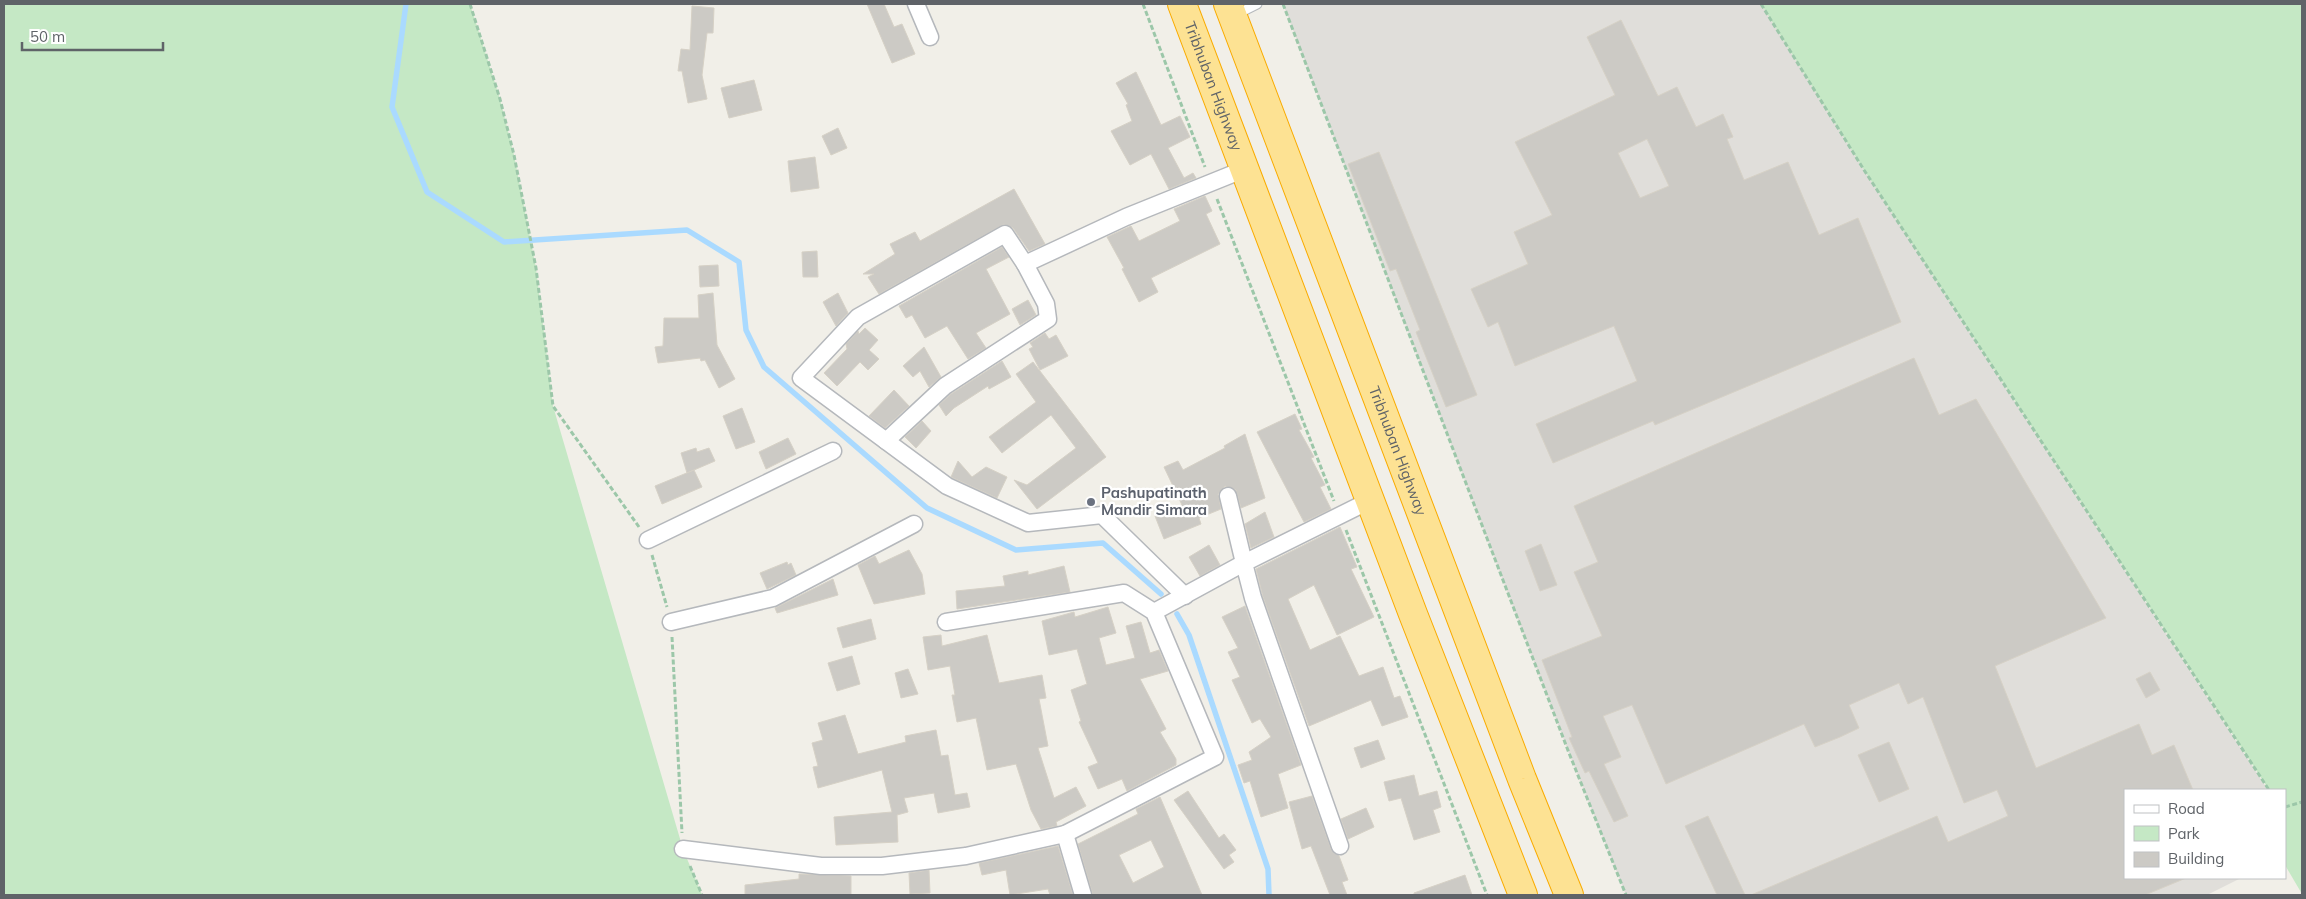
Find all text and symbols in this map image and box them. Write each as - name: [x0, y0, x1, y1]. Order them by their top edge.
- street label: Tribhuban Highway: [1181, 19, 1247, 153]
- scale bar: [22, 20, 164, 52]
- text: 50 m: [30, 27, 65, 46]
- street label: Tribhuban Highway: [1365, 383, 1431, 518]
- place label: Pashupatinath Mandir Simara: [1101, 483, 1207, 519]
- marker: Pashupatinath Mandir Simara: [1085, 496, 1097, 508]
- legend: [2124, 789, 2286, 879]
- text: Road: [2168, 799, 2205, 818]
- text: Park: [2168, 824, 2200, 843]
- text: Building: [2168, 849, 2224, 868]

